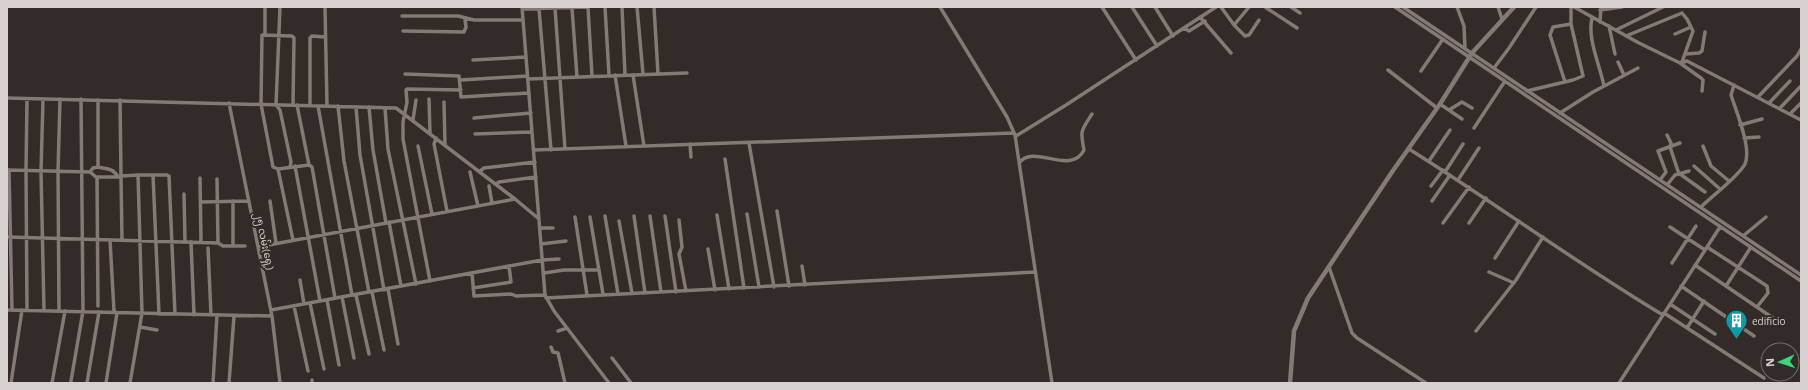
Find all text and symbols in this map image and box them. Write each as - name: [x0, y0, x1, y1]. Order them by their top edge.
- street label: ၂၅ လမ်း(ရှေ့): [250, 211, 278, 272]
- building icon: edificio: [1723, 308, 1749, 341]
- place label: edificio: [1752, 314, 1785, 328]
- north arrow: [1760, 342, 1800, 382]
- text: N: [1762, 358, 1777, 367]

